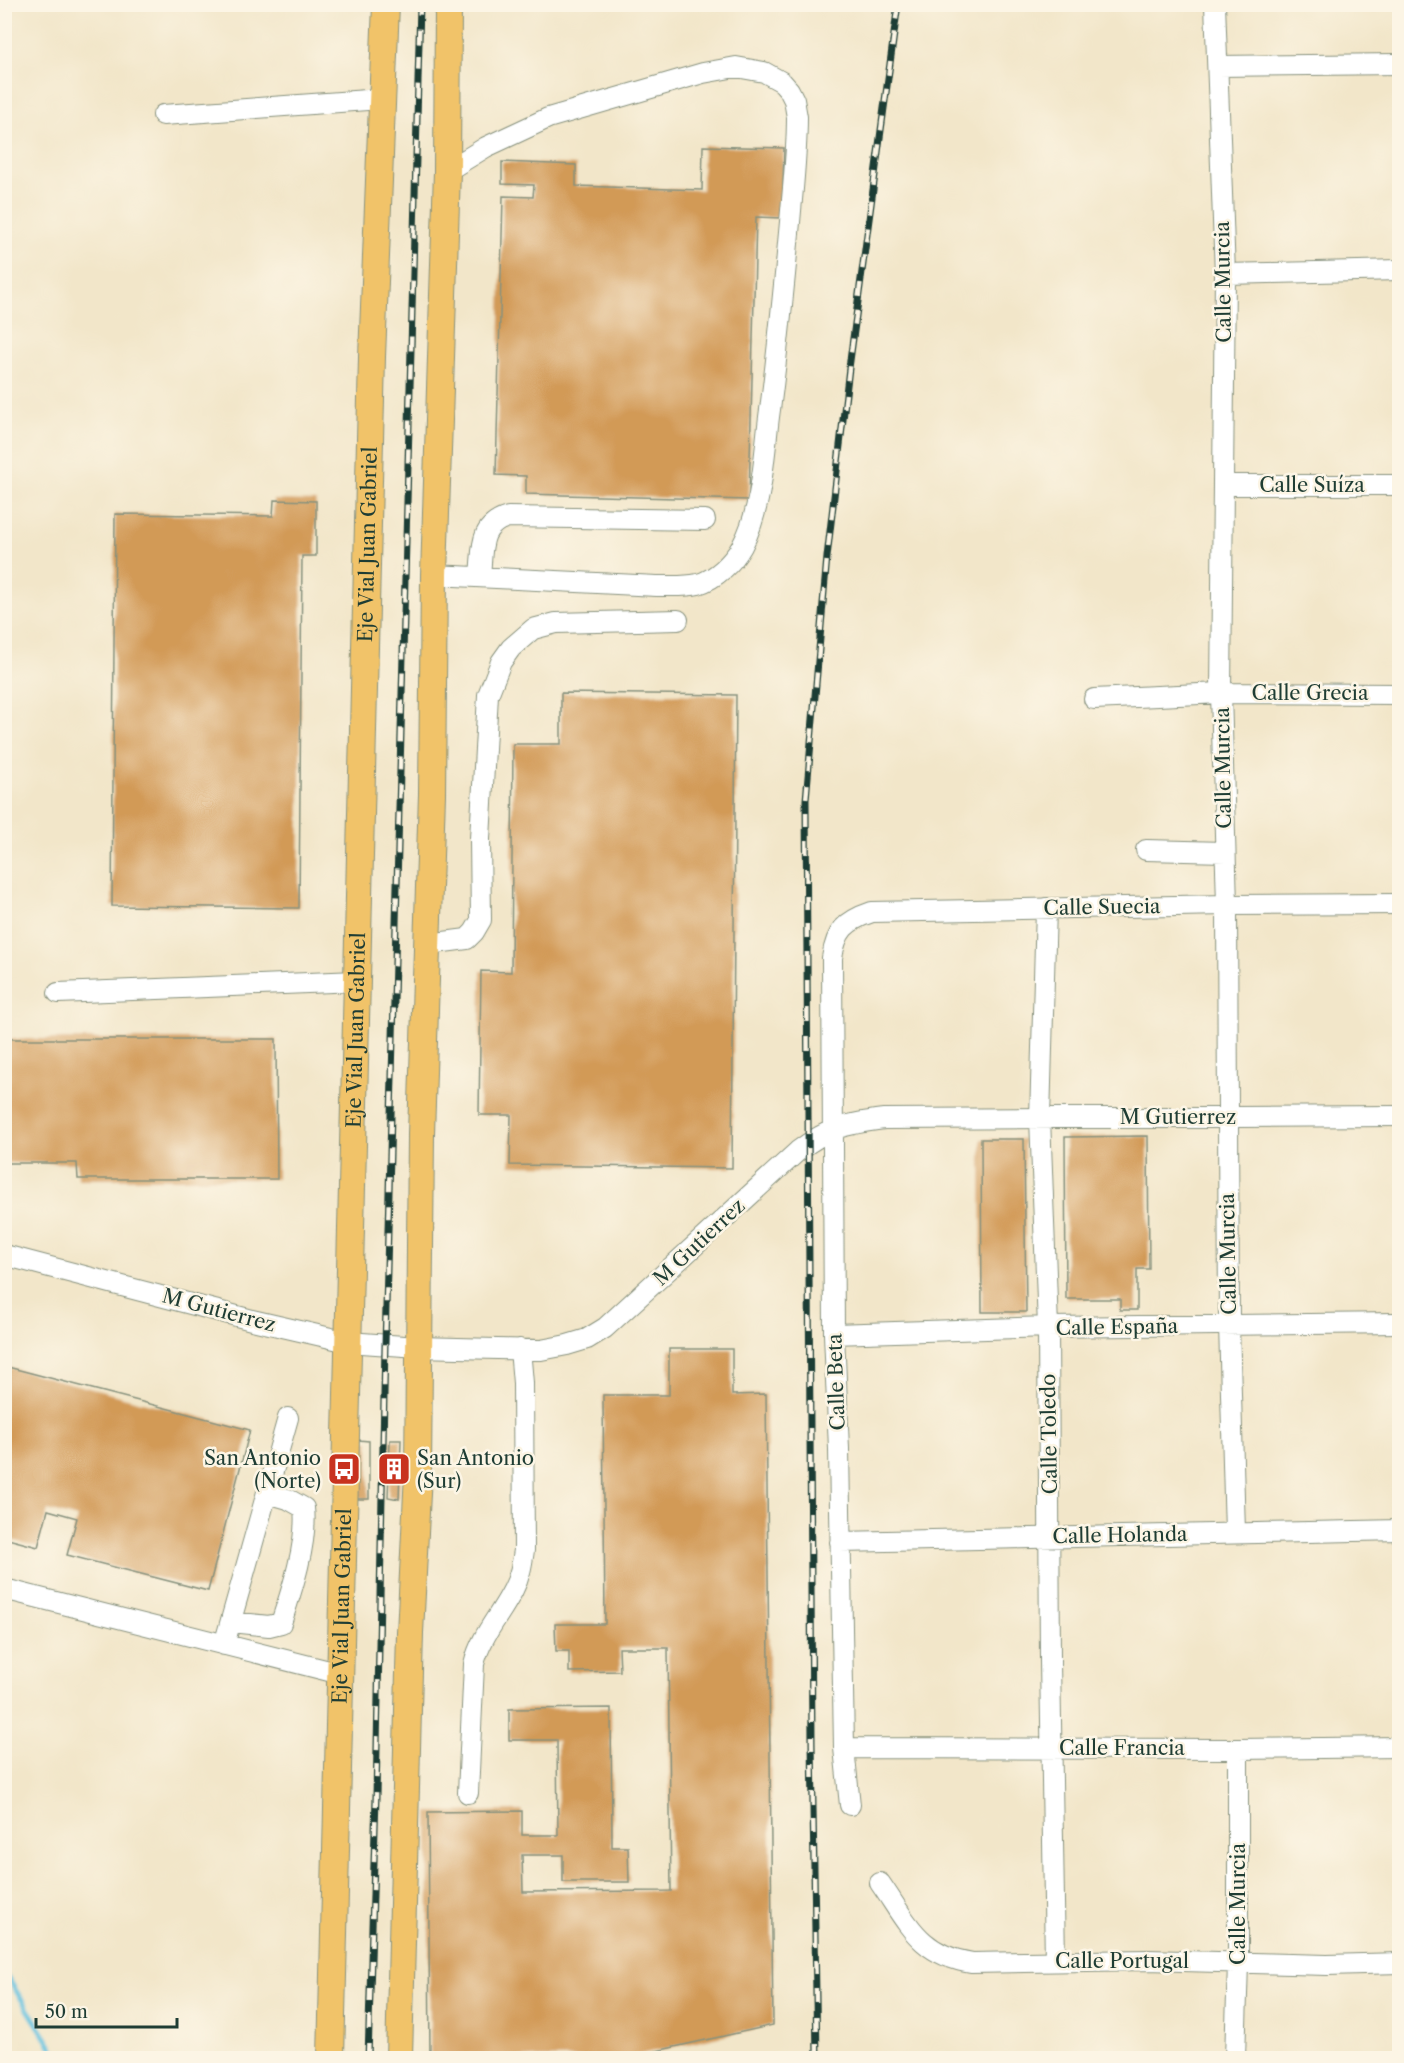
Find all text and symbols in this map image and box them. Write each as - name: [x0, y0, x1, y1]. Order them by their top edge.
- street label: Calle Murcia: [1210, 220, 1236, 343]
- street label: Eje Vial Juan Gabriel: [353, 446, 382, 643]
- street label: Calle Suíza: [1259, 473, 1365, 497]
- street label: Calle Grecia: [1252, 681, 1369, 705]
- street label: Calle Murcia: [1210, 706, 1236, 829]
- street label: Calle Suecia: [1043, 894, 1161, 920]
- street label: Eje Vial Juan Gabriel: [341, 932, 370, 1128]
- street label: M Gutierrez: [1120, 1105, 1236, 1129]
- street label: Calle Murcia: [1215, 1192, 1241, 1315]
- street label: M Gutierrez: [648, 1194, 750, 1290]
- street label: M Gutierrez: [160, 1283, 278, 1337]
- street label: Calle España: [1055, 1314, 1179, 1340]
- street label: Calle Beta: [822, 1333, 850, 1431]
- street label: Calle Toledo: [1036, 1373, 1062, 1495]
- place label: San Antonio (Norte): [204, 1446, 321, 1493]
- place label: San Antonio (Sur): [417, 1446, 534, 1493]
- bus stop icon: San Antonio (Norte): [326, 1451, 362, 1487]
- building icon: San Antonio (Sur): [376, 1451, 412, 1487]
- street label: Eje Vial Juan Gabriel: [328, 1508, 356, 1704]
- street label: Calle Holanda: [1052, 1522, 1188, 1548]
- street label: Calle Francia: [1059, 1736, 1185, 1760]
- street label: Calle Murcia: [1226, 1843, 1250, 1965]
- street label: Calle Portugal: [1055, 1949, 1189, 1973]
- scale bar: [36, 1991, 177, 2029]
- text: 50 m: [45, 2001, 88, 2023]

